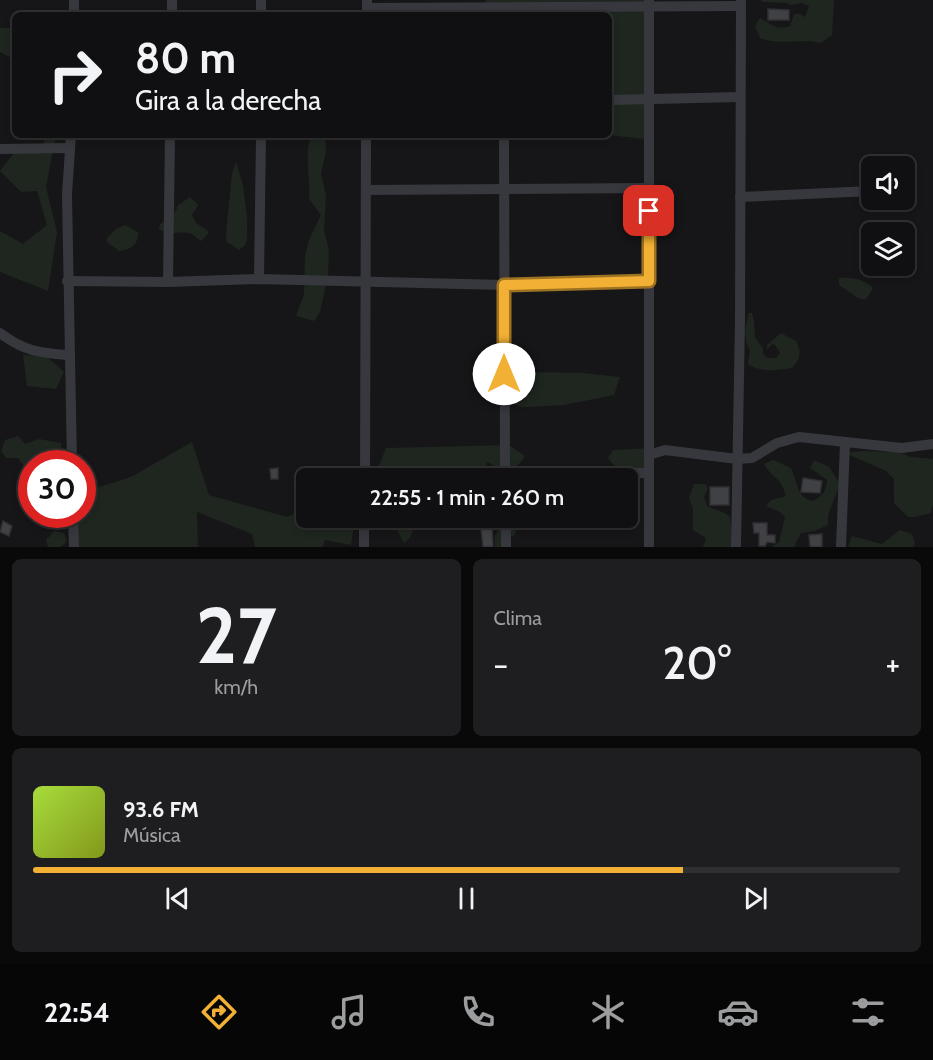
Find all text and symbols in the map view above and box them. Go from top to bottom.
text: 80 m [135,32,236,84]
icon: right [36,36,114,114]
text: Gira a la derecha [135,84,321,117]
map controls [861,156,915,276]
button: sound [861,156,915,210]
pin [623,185,674,236]
icon: arrive [632,194,665,227]
button: layers [861,222,915,276]
position arrow [472,342,536,406]
speed limit sign: 30 [18,450,96,528]
text: 22:55 · 1 min · 260 m [370,484,564,511]
text: 27 [196,588,277,683]
text: Clima [494,606,542,630]
text: 20° [663,636,731,690]
text: − [494,644,508,684]
text: + [885,644,900,684]
text: km/h [214,675,258,699]
text: 93.6 FM [123,796,199,823]
text: Música [123,823,181,847]
icon: previous [161,882,194,915]
icon: pause [450,882,483,915]
icon: next [739,882,772,915]
icon: directions [198,991,240,1033]
icon: music [328,991,370,1033]
icon: phone [457,991,499,1033]
icon: climate [587,991,629,1033]
icon: car [717,991,759,1033]
icon: filters [847,991,889,1033]
text: 22:54 [44,996,110,1029]

